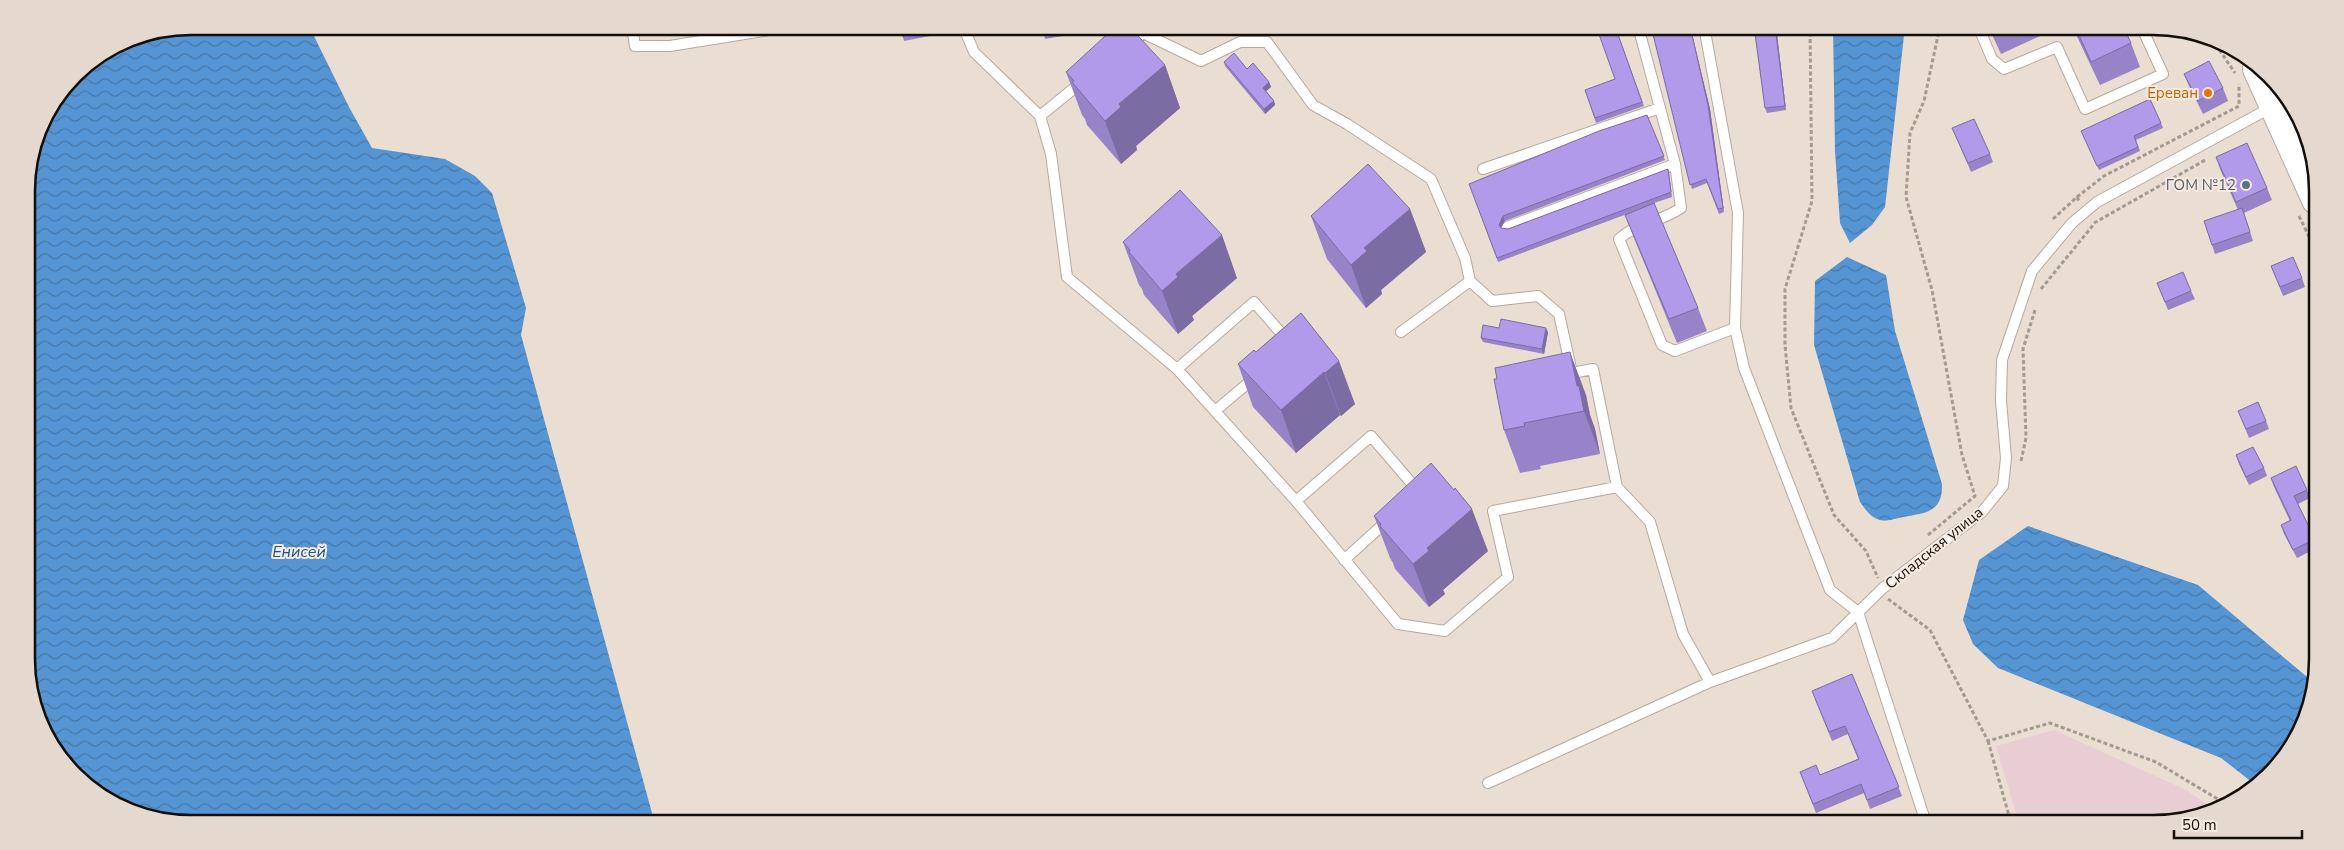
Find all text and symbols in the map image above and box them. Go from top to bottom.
place label: Ереван [2147,83,2198,103]
marker: Ереван [2202,87,2214,99]
place label: ГОМ №12 [2166,175,2236,195]
marker: ГОМ №12 [2240,179,2252,191]
street label: Складская улица [1881,502,1987,594]
water label: Енисей [272,541,326,563]
scale bar [2174,808,2302,840]
text: 50 m [2182,815,2217,835]

